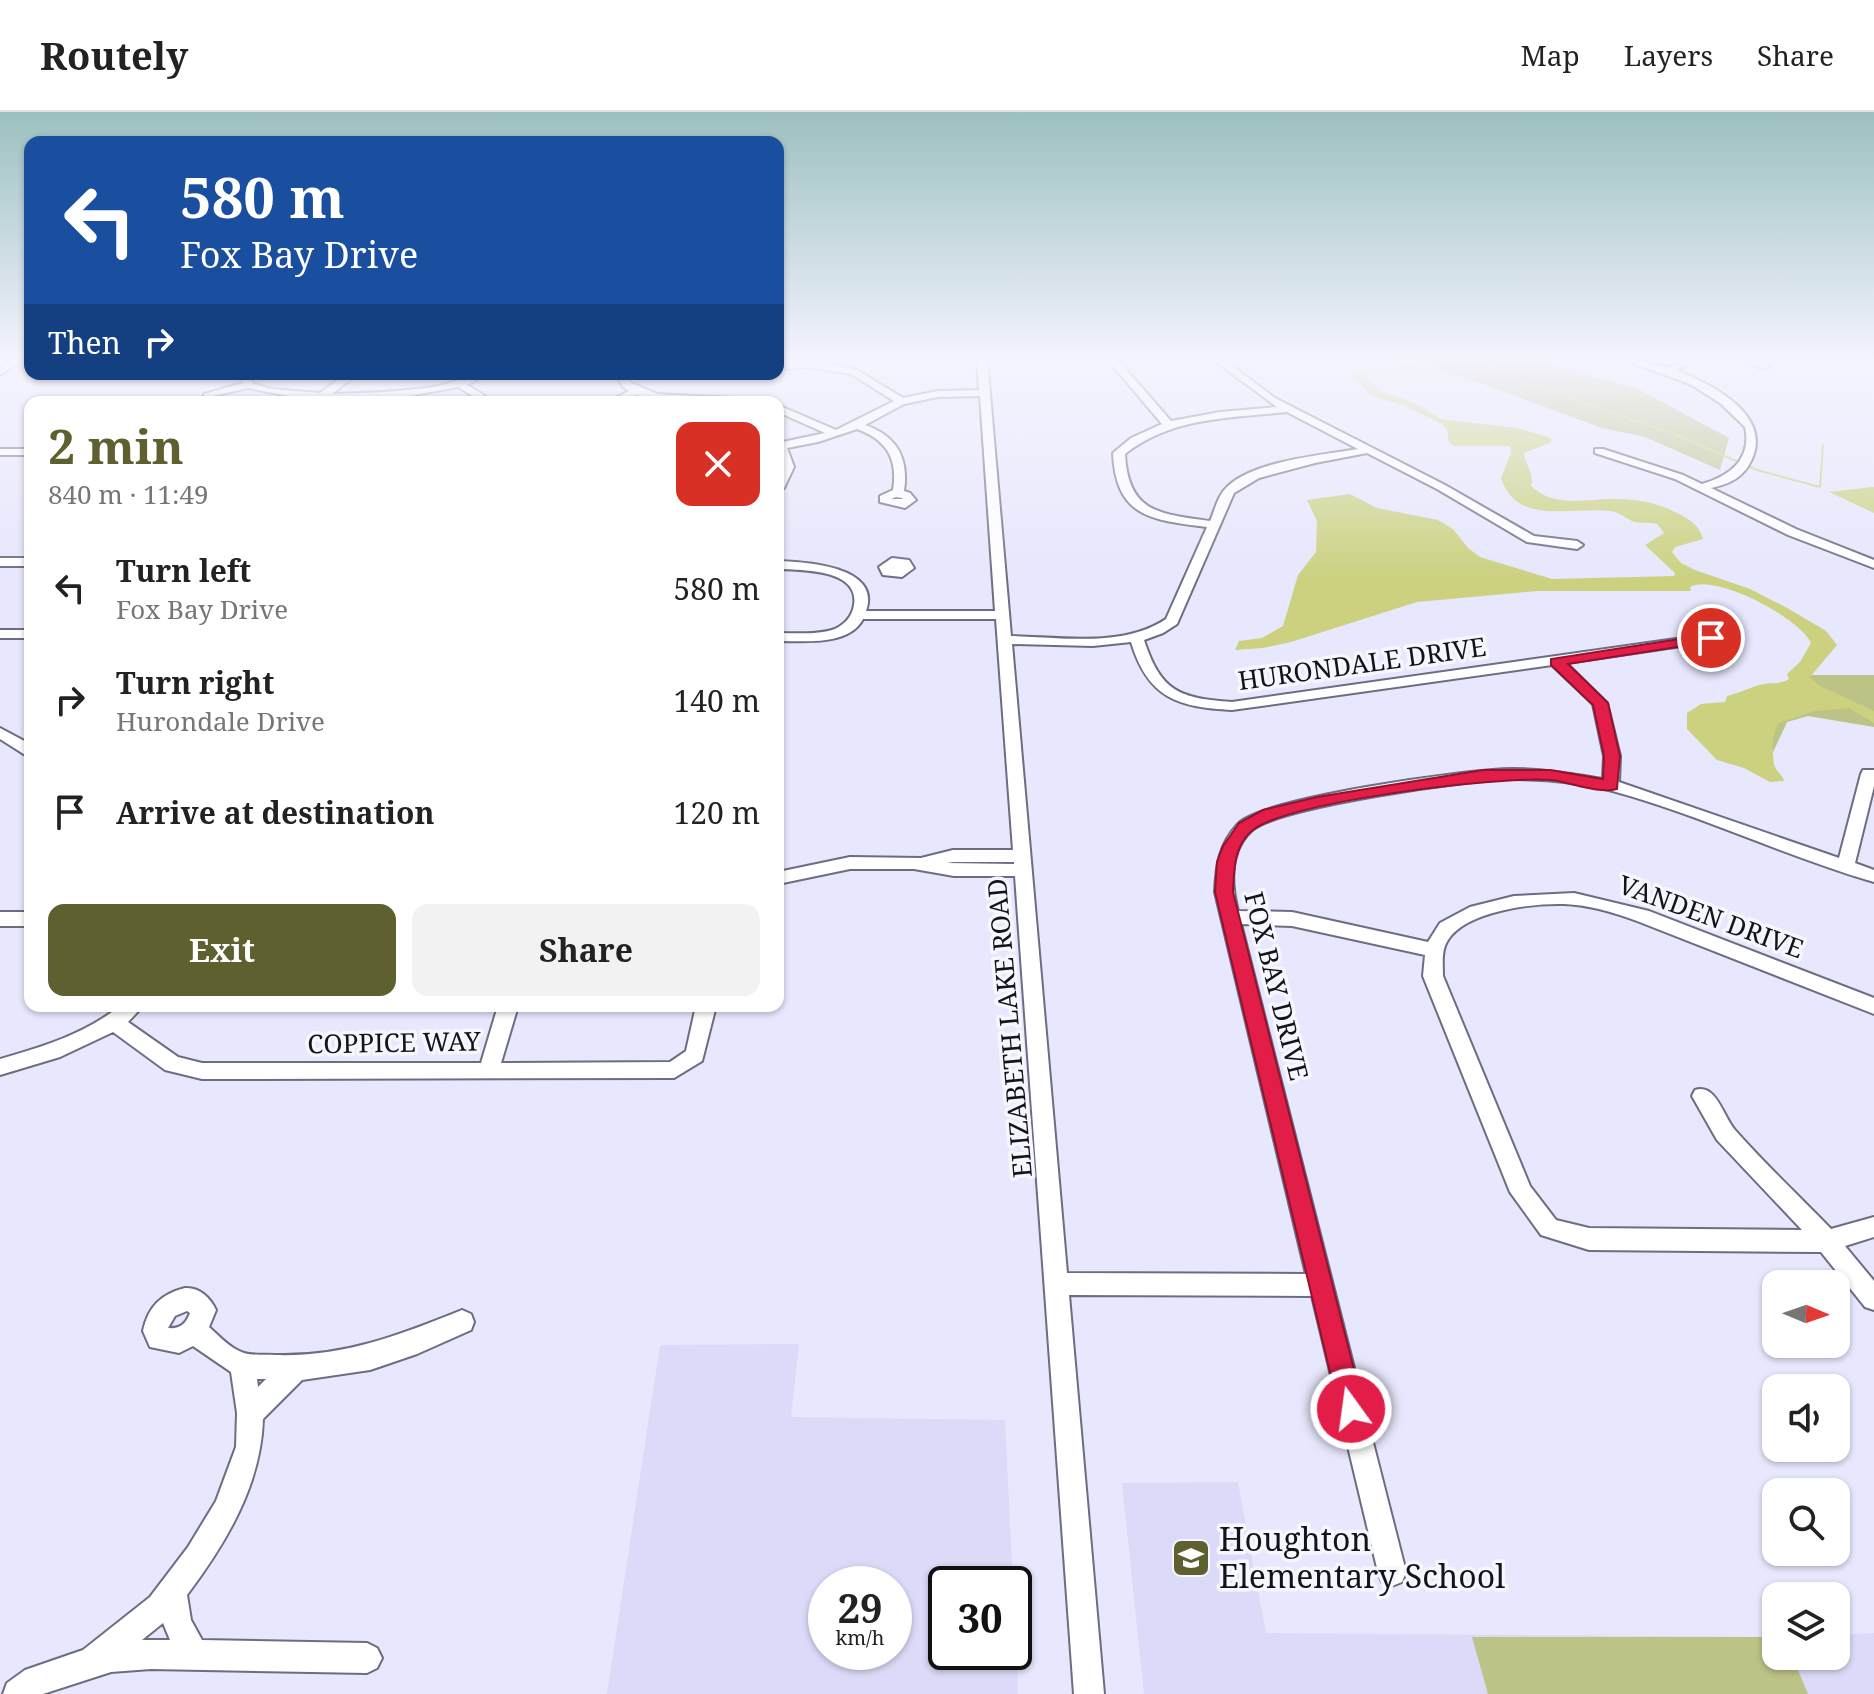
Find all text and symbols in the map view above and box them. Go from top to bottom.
text: Routely [40,29,188,81]
text: Map [1521,36,1580,74]
text: Layers [1624,36,1713,74]
text: Share [1757,36,1834,74]
text: 580 m [180,158,345,234]
icon: left [48,168,152,272]
text: Fox Bay Drive [180,230,418,279]
icon: right [137,320,181,364]
text: Then [48,322,121,363]
text: 2 min [48,413,184,478]
button: close [676,422,760,506]
text: 840 m · 11:49 [48,476,209,512]
text: Turn left [116,550,251,591]
icon: left [48,566,92,610]
text: 580 m [674,568,760,609]
text: Fox Bay Drive [116,591,288,627]
pin [1677,604,1745,672]
icon: arrive [1689,616,1733,660]
street label: HURONDALE DRIVE [1236,628,1488,698]
text: Turn right [116,662,274,703]
icon: right [48,678,92,722]
text: 140 m [674,680,760,721]
text: Hurondale Drive [116,703,325,739]
icon: arrive [48,790,92,834]
text: Arrive at destination [116,792,435,833]
text: 120 m [674,792,760,833]
street label: VANDEN DRIVE [1614,866,1809,966]
street label: ELIZABETH LAKE ROAD [978,877,1040,1179]
street label: FOX BAY DRIVE [1236,888,1318,1084]
button: Exit [48,904,396,996]
button: Share [412,904,760,996]
street label: COPPICE WAY [307,1022,482,1062]
north arrow [1762,1270,1850,1358]
map controls [1762,1270,1850,1670]
position arrow [1309,1367,1393,1451]
button: sound [1762,1374,1850,1462]
button: search [1762,1478,1850,1566]
place label: Houghton Elementary School [1219,1517,1505,1597]
school or university icon: Houghton Elementary School [1170,1537,1212,1579]
speed limit sign: 30 [928,1566,1032,1670]
text: 29 [837,1580,883,1635]
button: layers [1762,1582,1850,1670]
text: km/h [835,1624,885,1651]

